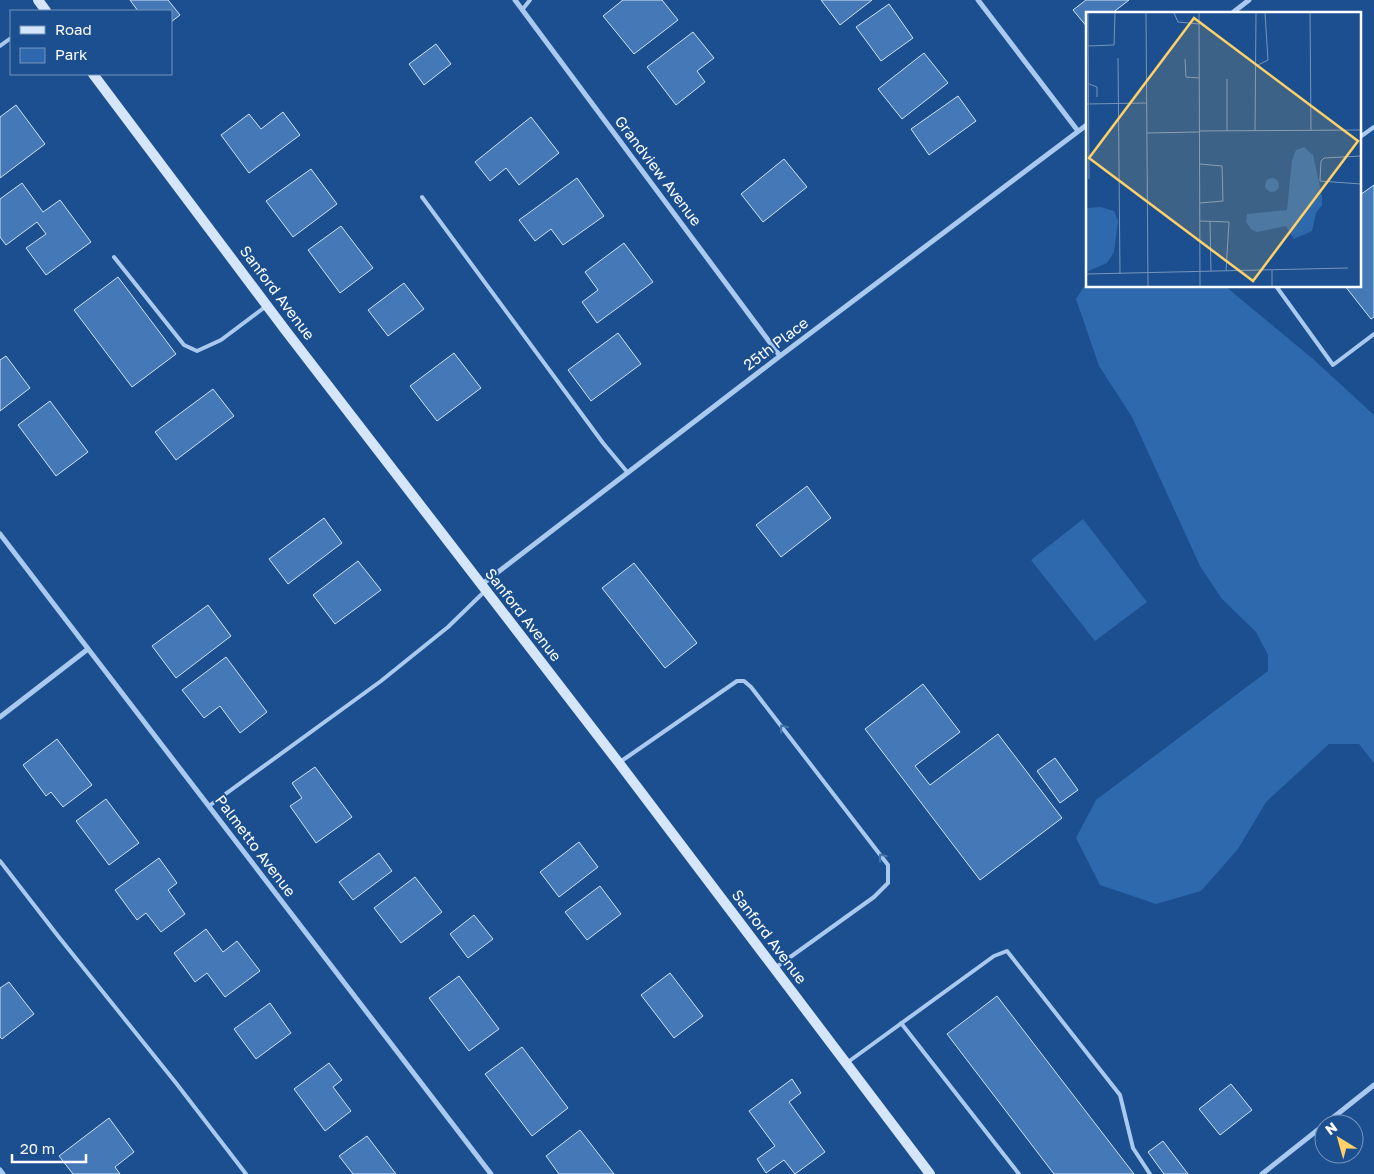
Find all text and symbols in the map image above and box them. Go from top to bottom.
legend [10,10,172,75]
inset map [1086,12,1362,288]
text: Road [55,20,92,38]
text: Park [55,45,88,63]
street label: Grandview Avenue [612,112,706,229]
street label: Sanford Avenue [237,242,319,343]
street label: 25th Place [739,313,812,373]
street label: Sanford Avenue [482,564,566,665]
one-way arrow [780,725,788,734]
street label: Palmetto Avenue [212,791,300,900]
one-way arrow [879,854,887,863]
street label: Sanford Avenue [729,886,811,987]
north arrow [1314,1114,1364,1164]
text: N [1322,1118,1340,1138]
scale bar [12,1132,86,1164]
text: 20 m [20,1139,55,1157]

